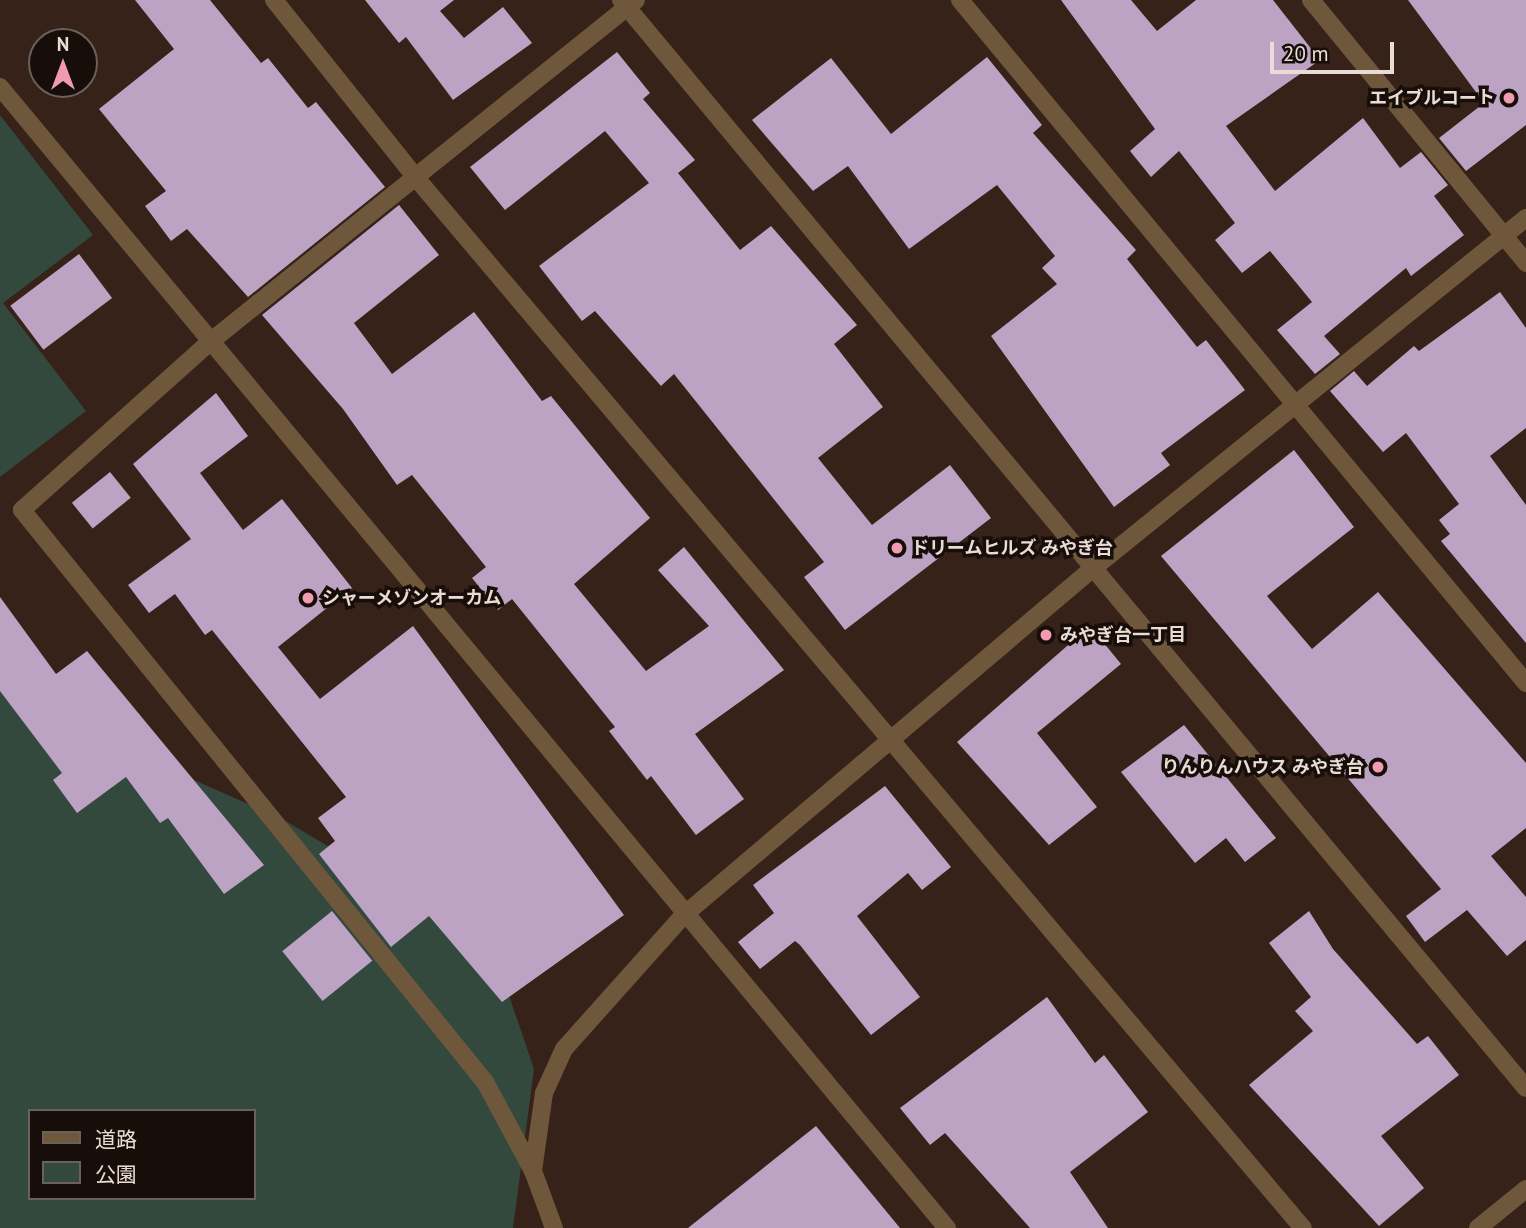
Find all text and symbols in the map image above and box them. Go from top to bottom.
north arrow [28,28,98,98]
scale bar [1274,28,1398,72]
text: N [57,32,69,56]
text: 20 m [1283,40,1329,67]
place label: エイブルコート [1369,87,1495,109]
marker: エイブルコート [1501,90,1517,106]
place label: ドリームヒルズ みやぎ台 [911,537,1114,559]
marker: ドリームヒルズ みやぎ台 [889,540,905,556]
place label: シャーメゾンオーカム [322,587,502,609]
marker: シャーメゾンオーカム [300,590,316,606]
place label: みやぎ台一丁目 [1060,624,1186,646]
marker: みやぎ台一丁目 [1038,627,1054,643]
place label: りんりんハウス みやぎ台 [1161,756,1364,778]
marker: りんりんハウス みやぎ台 [1370,759,1386,775]
legend [28,1109,256,1200]
text: 道路 [95,1126,137,1153]
text: 公園 [95,1161,137,1188]

